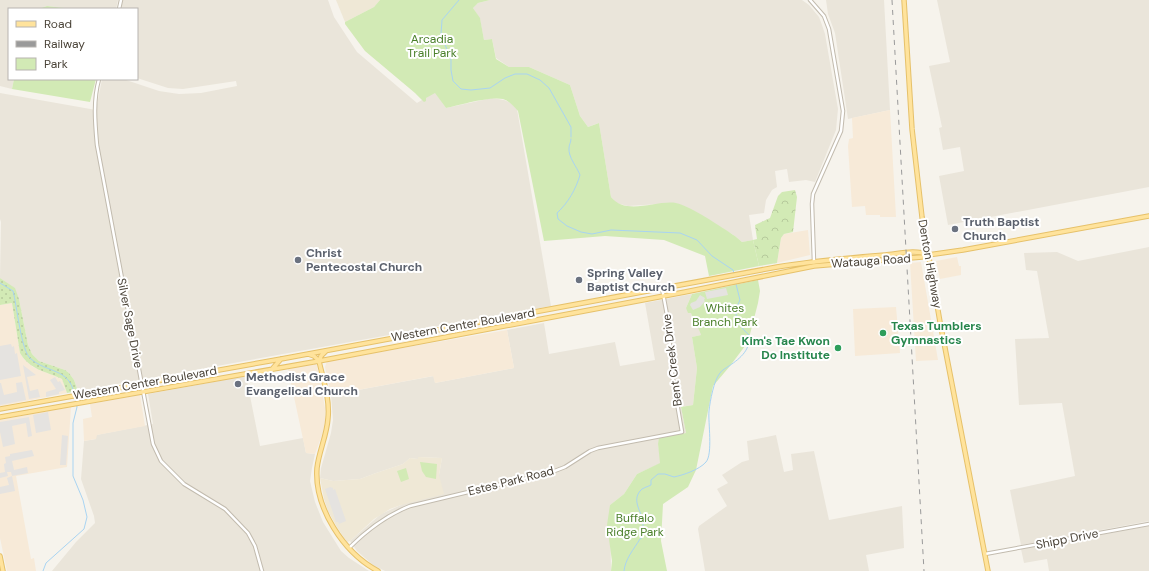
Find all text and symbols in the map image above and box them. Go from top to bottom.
legend [8,8,138,80]
text: Road [44,16,72,32]
park label: Arcadia Trail Park [407,31,457,61]
text: Railway [44,36,85,52]
text: Park [44,56,68,72]
place label: Truth Baptist Church [963,214,1040,244]
street label: Denton Highway [914,218,946,310]
marker: Truth Baptist Church [950,224,960,234]
place label: Christ Pentecostal Church [306,245,422,275]
street label: Watauga Road [831,250,911,272]
marker: Christ Pentecostal Church [293,255,303,265]
place label: Spring Valley Baptist Church [587,265,675,295]
marker: Spring Valley Baptist Church [574,275,584,285]
street label: Silver Sage Drive [113,277,147,370]
park label: Whites Branch Park [692,300,758,330]
street label: Western Center Boulevard [390,304,536,346]
street label: Bent Creek Drive [658,313,686,407]
place label: Texas Tumblers Gymnastics [891,318,982,348]
marker: Texas Tumblers Gymnastics [878,328,888,338]
place label: Kim's Tae Kwon Do Institute [742,333,830,363]
marker: Kim's Tae Kwon Do Institute [833,343,843,353]
street label: Western Center Boulevard [72,362,218,404]
place label: Methodist Grace Evangelical Church [246,369,358,399]
marker: Methodist Grace Evangelical Church [233,379,243,389]
street label: Estes Park Road [466,463,556,499]
park label: Buffalo Ridge Park [606,510,664,540]
street label: Shipp Drive [1034,525,1100,553]

